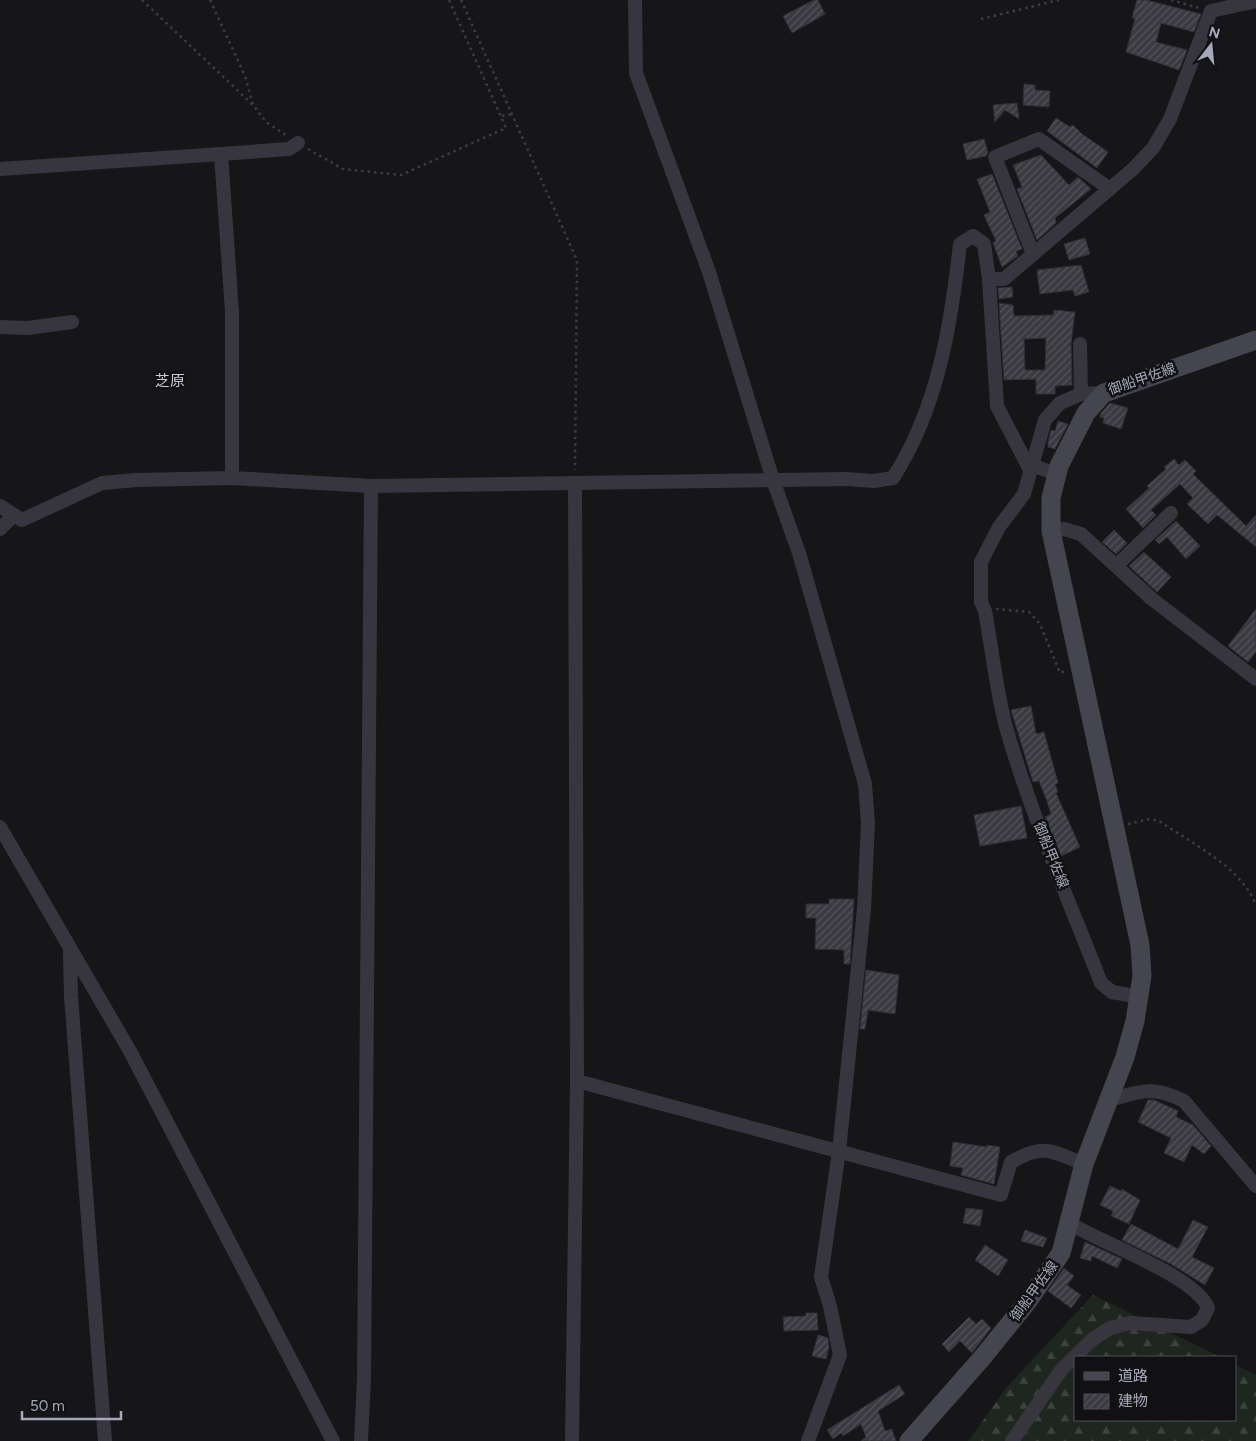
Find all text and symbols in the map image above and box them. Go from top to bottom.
north arrow [1186,20,1236,70]
text: N [1207,23,1222,43]
street label: 御船甲佐線 [1106,360,1178,398]
district label: 芝原 [155,372,185,390]
street label: 御船甲佐線 [1030,819,1072,891]
street label: 御船甲佐線 [1007,1258,1061,1324]
legend [1074,1356,1236,1421]
text: 道路 [1118,1367,1148,1385]
scale bar [22,1388,121,1420]
text: 建物 [1118,1392,1148,1410]
text: 50 m [30,1397,65,1415]

